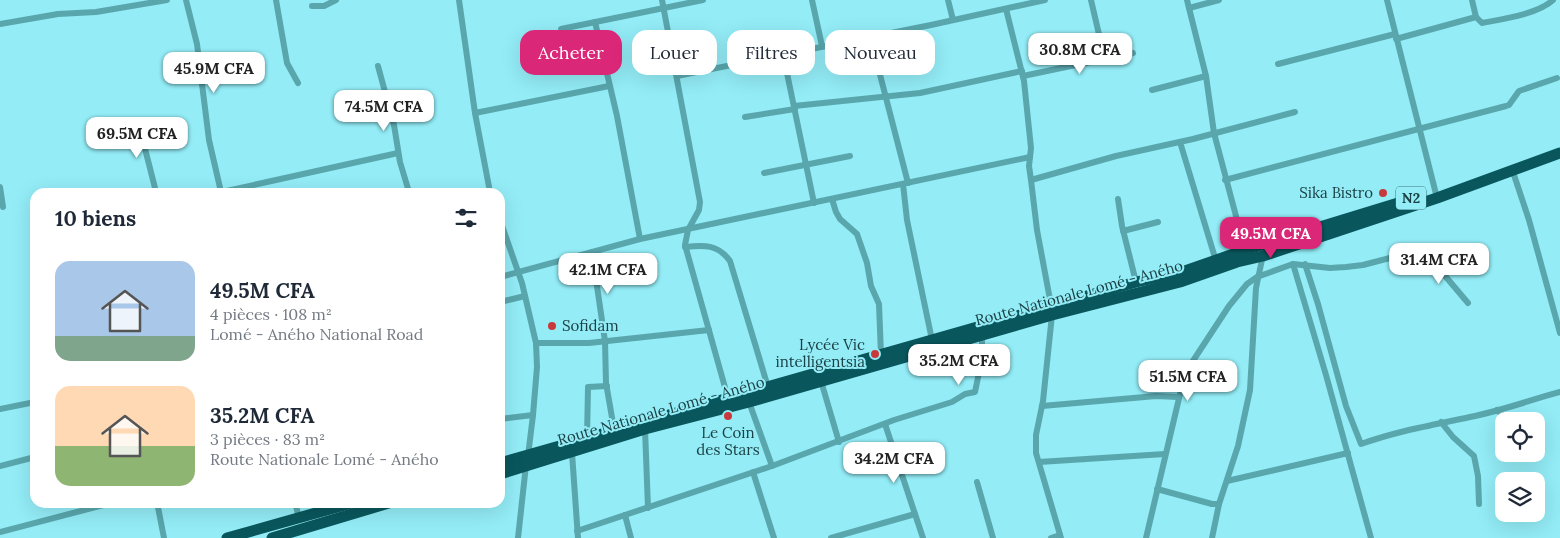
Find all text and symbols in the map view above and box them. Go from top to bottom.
chip: Acheter [520,30,622,75]
chip: Louer [632,30,717,75]
chip: Filtres [727,30,815,75]
chip: Nouveau [825,30,935,75]
pin: 30.8M CFA [1023,32,1137,75]
text: 30.8M CFA [1039,39,1121,59]
pin: 45.9M CFA [157,52,271,94]
text: 45.9M CFA [174,58,254,78]
pin: 74.5M CFA [327,90,441,132]
text: 74.5M CFA [345,96,423,116]
pin: 69.5M CFA [80,116,194,159]
text: 69.5M CFA [97,123,177,143]
place label: Sika Bistro [1299,183,1373,202]
marker: Sika Bistro [1377,187,1389,199]
road number: N2 [1396,187,1426,210]
icon: filters [452,204,480,232]
text: 10 biens [55,205,136,232]
pin: 49.5M CFA [1214,216,1328,259]
text: 49.5M CFA [1231,223,1311,243]
pin: 31.4M CFA [1382,242,1496,285]
text: 31.4M CFA [1400,249,1478,269]
pin: 42.1M CFA [551,252,665,295]
street label: Route Nationale Lomé - Aného [973,256,1185,329]
text: 42.1M CFA [569,259,647,279]
text: 49.5M CFA [210,277,315,304]
icon: home [95,281,155,341]
text: 4 pièces · 108 m² [210,304,332,324]
place label: Sofidam [562,316,619,335]
marker: Sofidam [546,320,558,332]
text: Lomé - Aného National Road [210,324,423,344]
place label: Lycée Vic intelligentsia [775,335,865,371]
pin: 35.2M CFA [902,344,1016,386]
marker: Lycée Vic intelligentsia [869,348,881,360]
text: 35.2M CFA [919,350,999,370]
pin: 51.5M CFA [1131,360,1245,402]
text: 51.5M CFA [1149,366,1227,386]
street label: Route Nationale Lomé - Aného [555,372,767,449]
text: 35.2M CFA [210,402,315,429]
icon: home [95,406,155,466]
marker: Le Coin des Stars [722,410,734,422]
map controls [1495,412,1545,522]
button: locate [1495,412,1545,462]
place label: Le Coin des Stars [696,423,760,459]
text: 3 pièces · 83 m² [210,429,325,449]
pin: 34.2M CFA [837,442,951,484]
text: 34.2M CFA [854,448,934,468]
text: Route Nationale Lomé - Aného [210,449,439,469]
button: layers [1495,472,1545,522]

